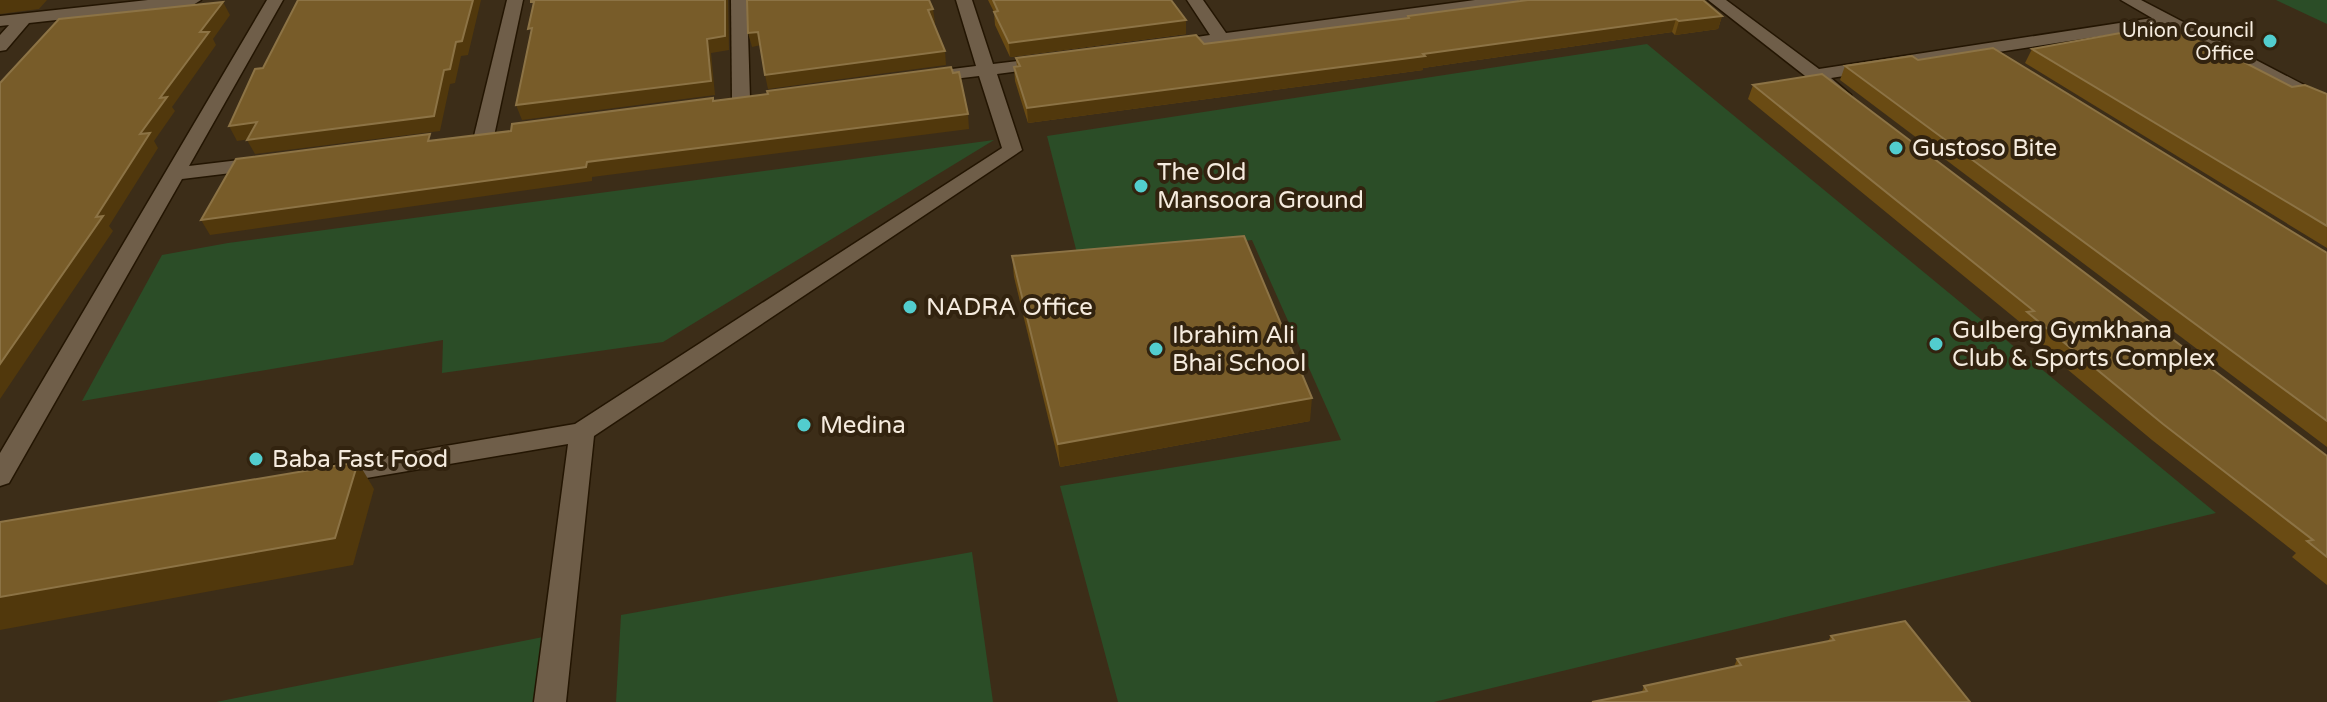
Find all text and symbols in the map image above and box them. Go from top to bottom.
place label: Union Council Office [2122,19,2254,66]
marker: Union Council Office [2261,32,2279,50]
place label: Gustoso Bite [1912,134,2057,163]
marker: Gustoso Bite [1887,139,1905,157]
place label: The Old Mansoora Ground [1157,158,1364,215]
marker: The Old Mansoora Ground [1132,177,1150,195]
place label: NADRA Office [926,293,1093,322]
marker: NADRA Office [901,298,919,316]
place label: Gulberg Gymkhana Club & Sports Complex [1952,316,2215,373]
place label: Ibrahim Ali Bhai School [1172,321,1306,378]
marker: Gulberg Gymkhana Club & Sports Complex [1927,335,1945,353]
marker: Ibrahim Ali Bhai School [1147,340,1165,358]
place label: Medina [820,411,906,440]
marker: Medina [795,416,813,434]
place label: Baba Fast Food [272,445,448,474]
marker: Baba Fast Food [247,450,265,468]

